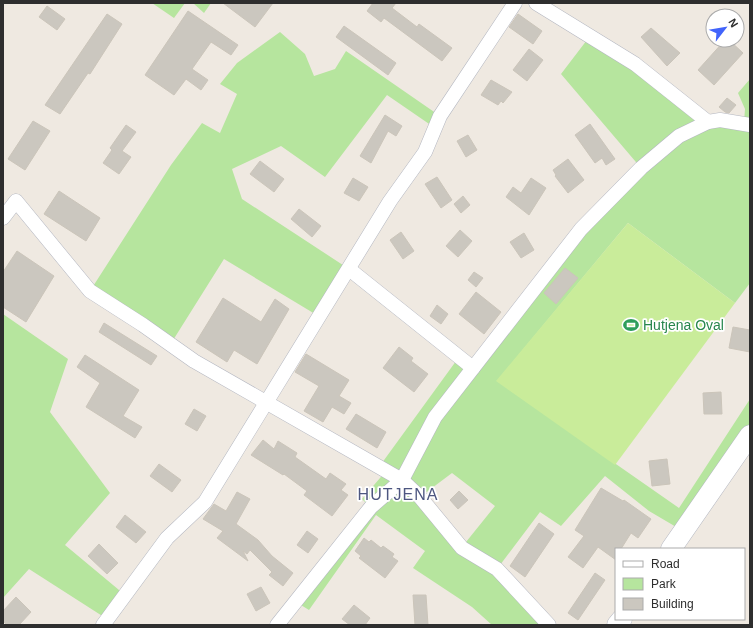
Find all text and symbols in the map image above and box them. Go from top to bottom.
north arrow [705,8,745,48]
text: N [726,16,741,29]
sports icon: Hutjena Oval [622,316,640,334]
place label: Hutjena Oval [643,317,724,333]
district label: HUTJENA [358,486,438,503]
legend [615,548,745,620]
text: Road [651,557,680,571]
text: Park [651,577,677,591]
text: Building [651,597,694,611]

